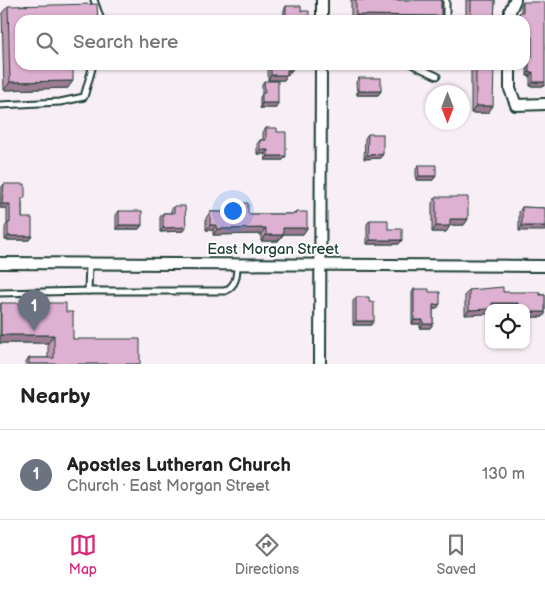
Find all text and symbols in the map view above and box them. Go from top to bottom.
search box [15,15,530,70]
icon: search [33,29,61,57]
text: Search here [73,31,178,54]
north arrow [425,85,470,130]
your location [220,198,246,224]
street label: East Morgan Street [207,240,339,259]
pin: 1 [18,290,50,331]
map controls [485,304,530,349]
button: locate [485,304,530,349]
text: Nearby [20,384,90,409]
text: Apostles Lutheran Church [67,454,291,477]
text: 1 [33,465,39,484]
text: 130 m [482,465,525,484]
text: Church · East Morgan Street [67,477,270,496]
tab: Map [69,531,97,578]
tab: Directions [235,531,299,578]
tab: Saved [437,531,476,578]

